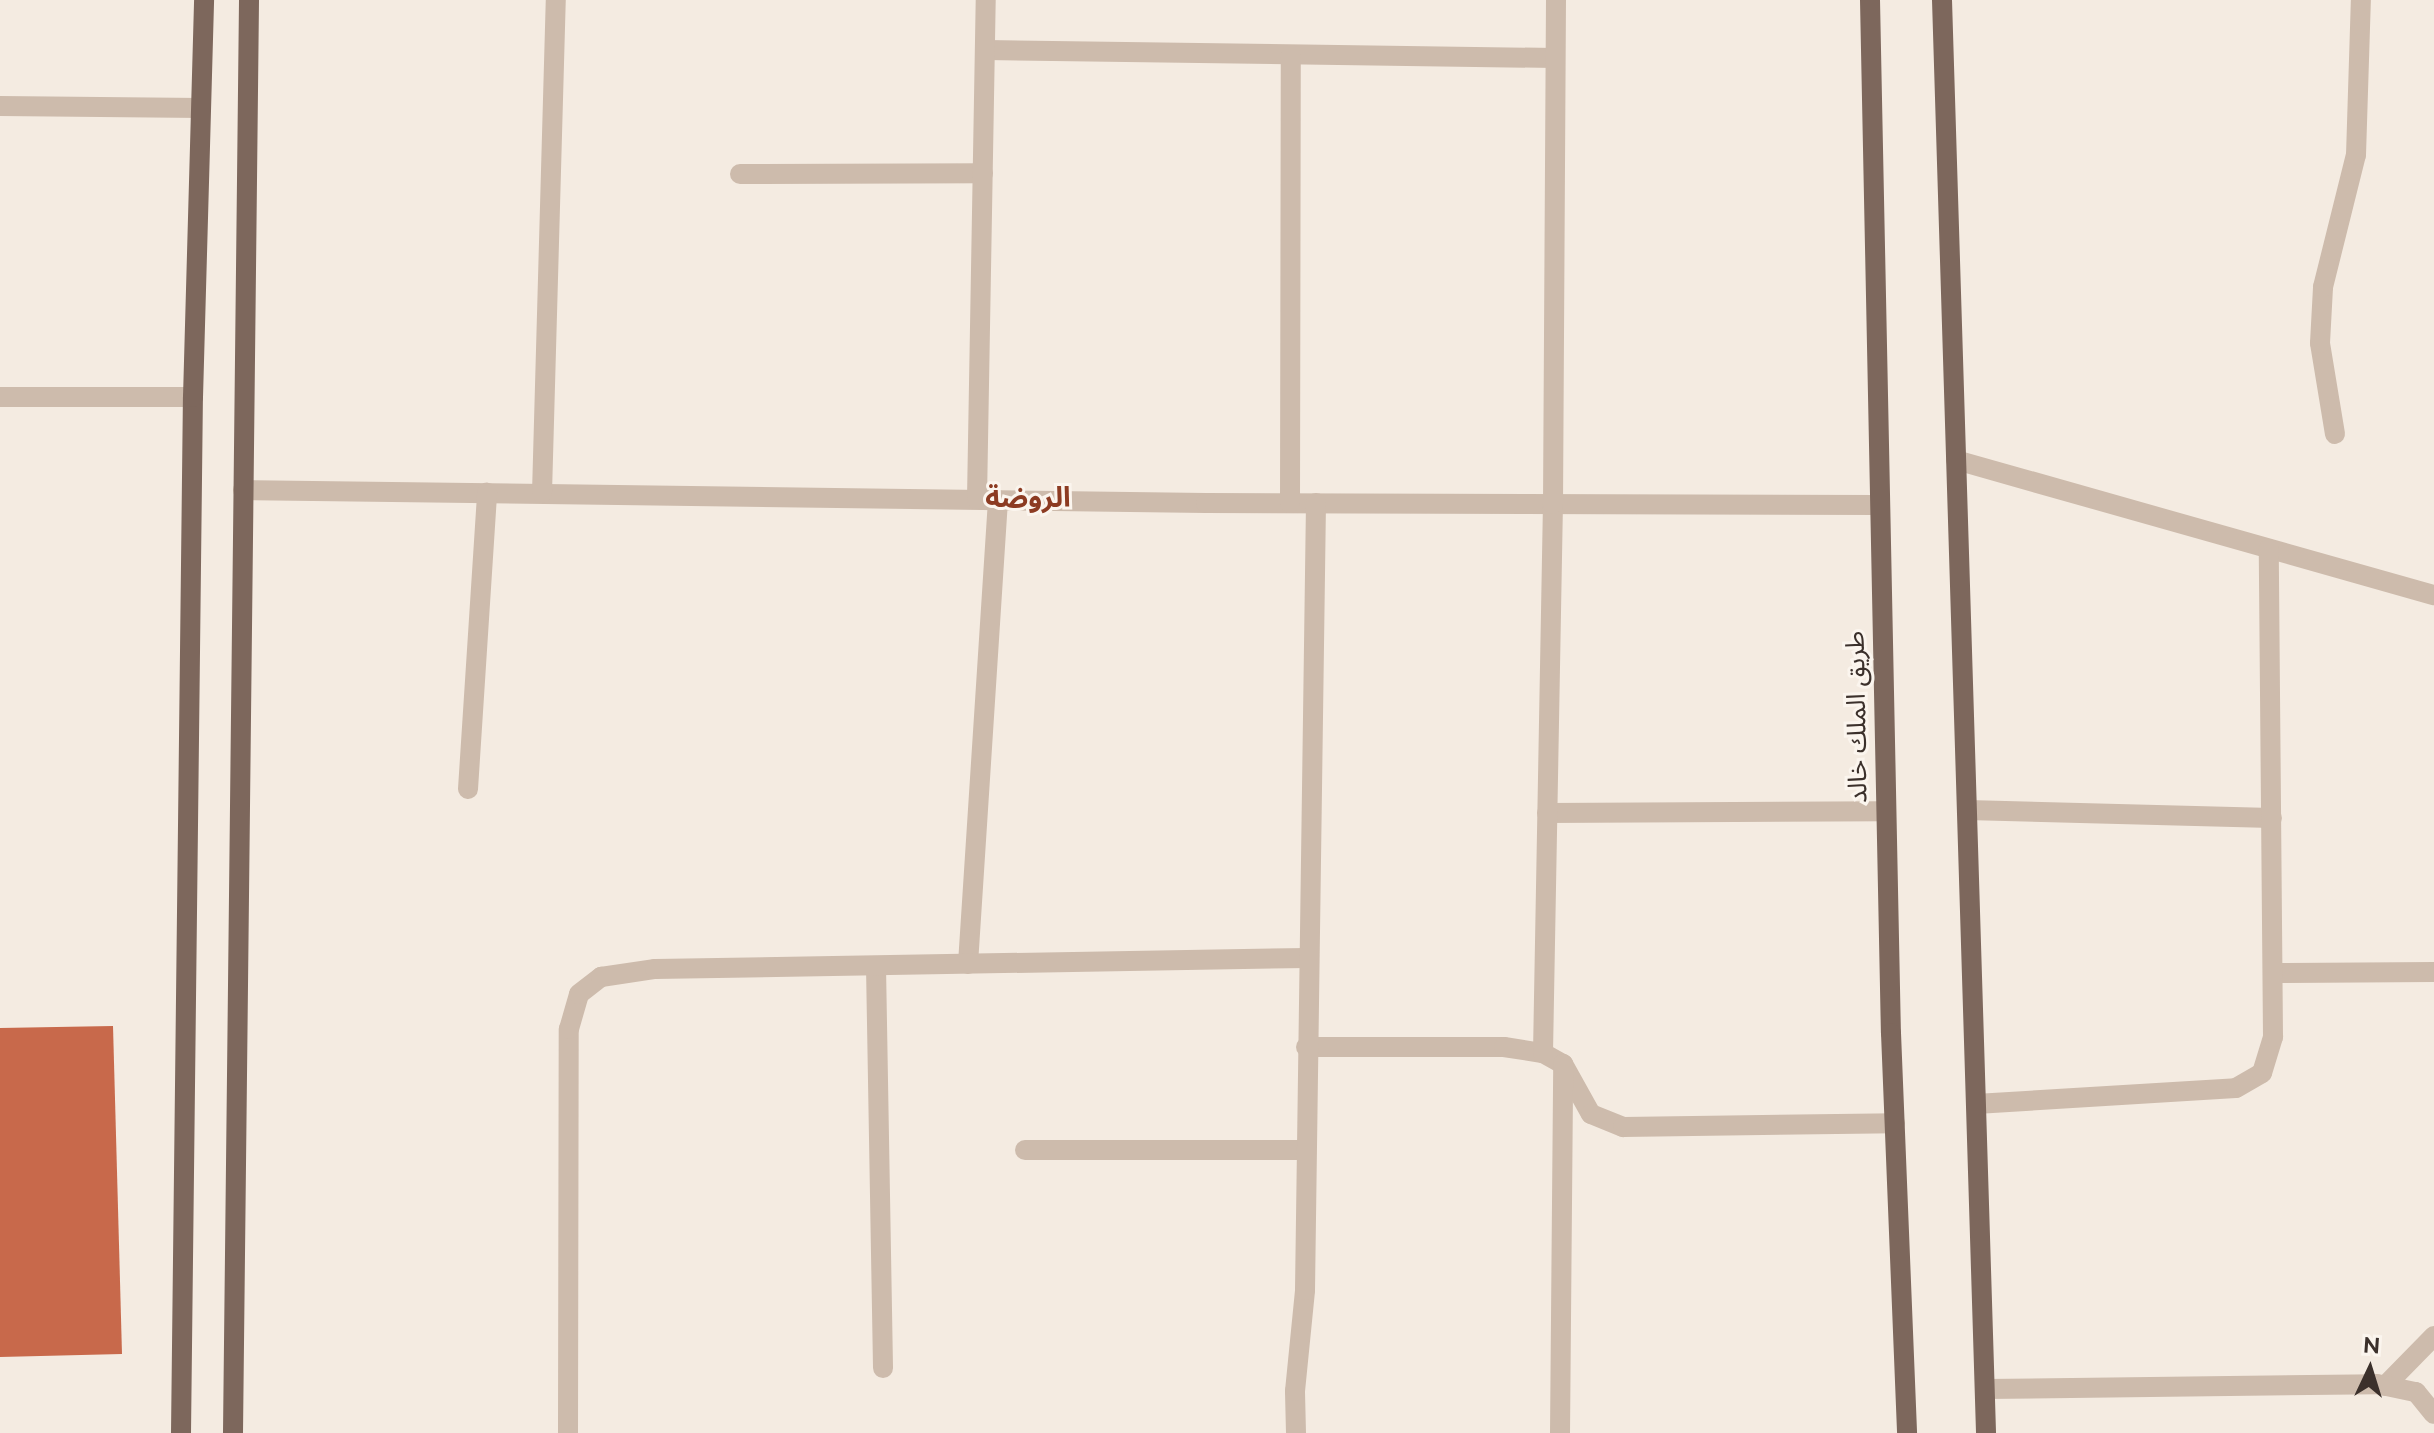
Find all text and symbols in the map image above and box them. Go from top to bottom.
district label: الروضة [985,481,1071,515]
street label: طريق الملك خالد [1840,631,1874,803]
north arrow [2330,1329,2410,1409]
text: N [2362,1332,2381,1359]

